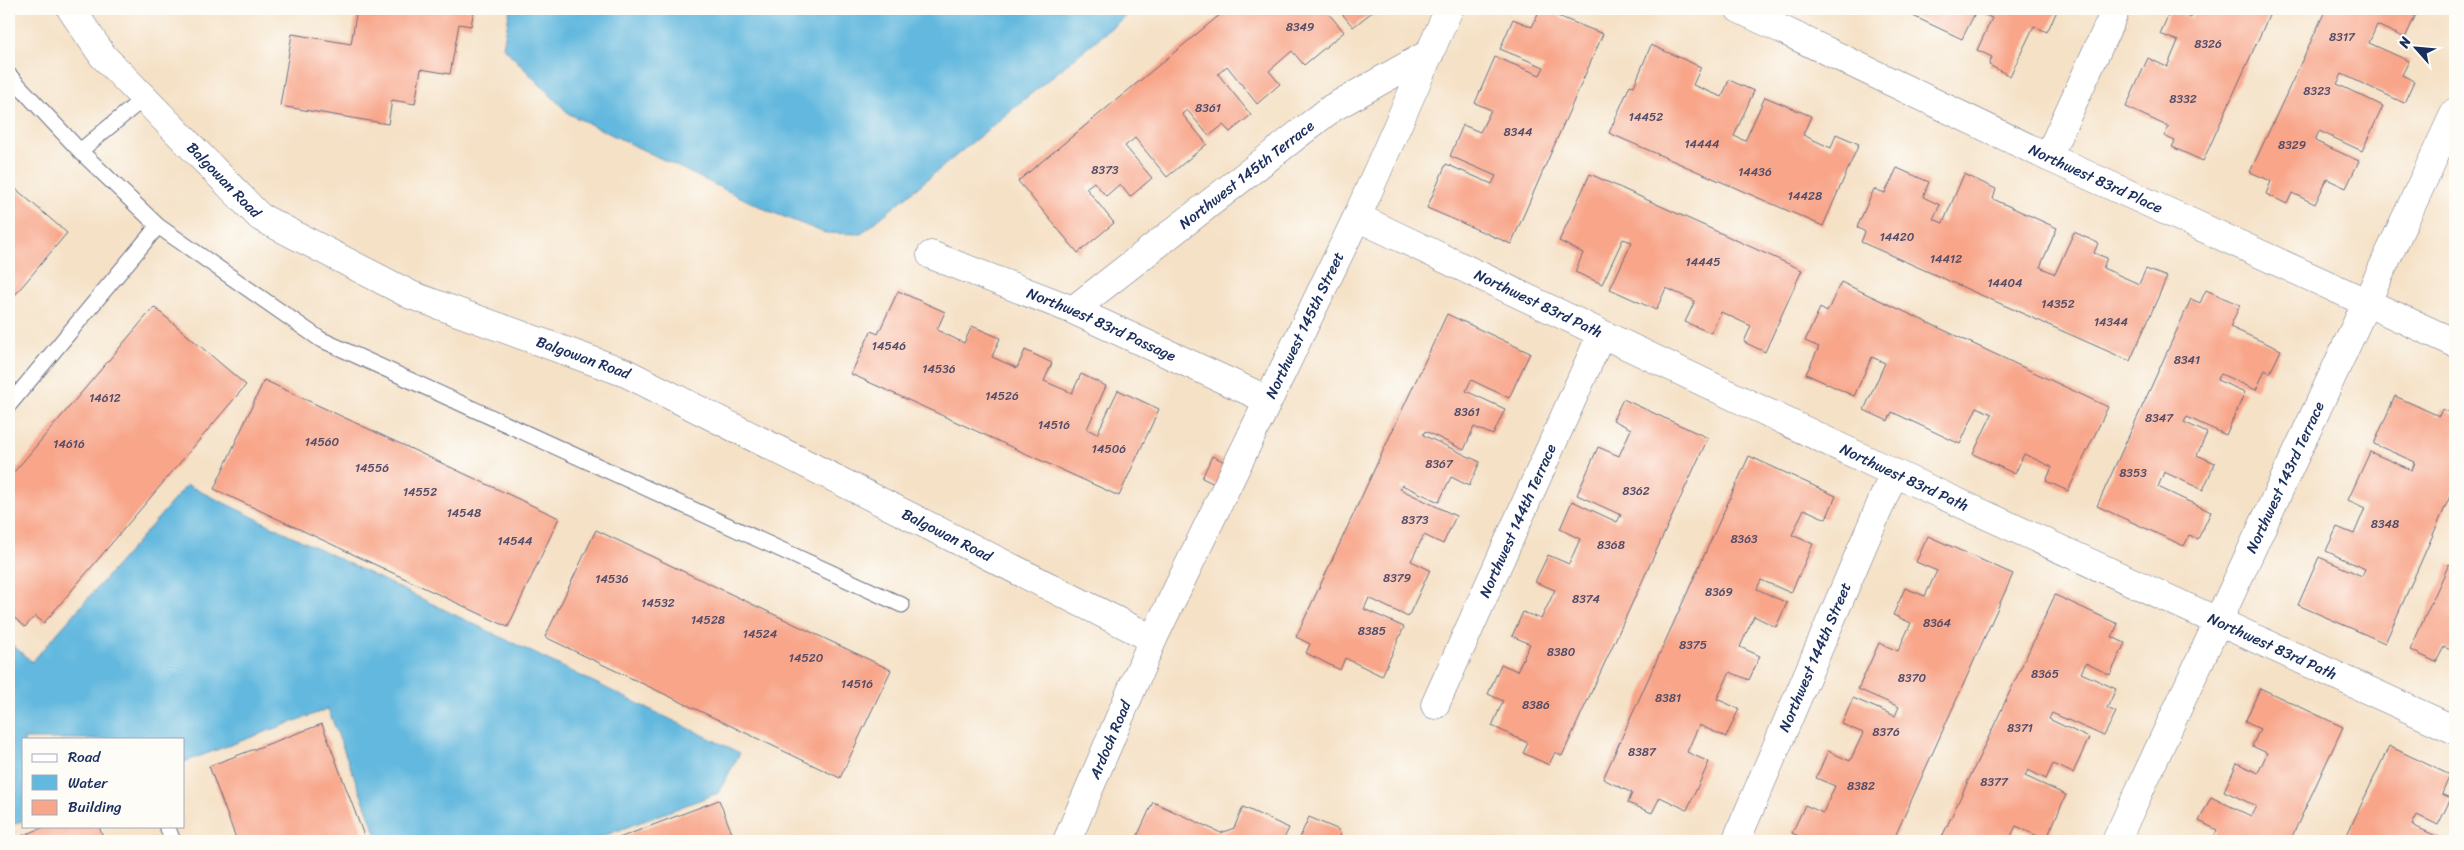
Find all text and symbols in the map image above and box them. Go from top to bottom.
house number: 8349 [1286,16,1314,38]
north arrow [2392,22,2442,72]
house number: 8317 [2329,26,2356,48]
text: N [2391,32,2418,53]
house number: 8326 [2194,33,2222,55]
house number: 8323 [2303,80,2331,102]
house number: 8332 [2169,88,2197,110]
house number: 8361 [1195,97,1221,119]
house number: 14452 [1629,106,1663,128]
street label: Northwest 145th Terrace [1173,113,1320,236]
house number: 8344 [1504,121,1533,143]
house number: 14444 [1684,133,1720,155]
house number: 8329 [2278,134,2306,156]
street label: Balgowan Road [180,136,268,225]
street label: Northwest 83rd Place [2024,137,2167,221]
house number: 8373 [1091,159,1119,181]
house number: 14436 [1738,161,1772,183]
house number: 14428 [1788,185,1822,207]
house number: 14420 [1880,226,1915,248]
street label: Northwest 145th Street [1258,247,1351,403]
house number: 14412 [1930,248,1962,270]
house number: 14445 [1686,251,1720,273]
street label: Northwest 83rd Path [1470,262,1607,345]
house number: 14404 [1987,272,2023,294]
street label: Northwest 83rd Passage [1023,280,1180,369]
house number: 14352 [2041,293,2075,315]
house number: 14344 [2094,311,2129,333]
street label: Balgowan Road [533,328,635,387]
house number: 14546 [872,335,906,357]
house number: 8341 [2174,349,2200,371]
house number: 14536 [922,358,956,380]
house number: 14526 [985,385,1019,407]
house number: 14612 [89,387,121,409]
street label: Northwest 143rd Terrace [2239,397,2332,558]
house number: 8361 [1454,401,1480,423]
house number: 8347 [2145,407,2174,429]
house number: 14516 [1038,414,1070,436]
house number: 14560 [305,431,340,453]
house number: 14616 [53,433,85,455]
street label: Northwest 83rd Path [1836,436,1973,519]
house number: 14506 [1092,438,1126,460]
street label: Northwest 144th Terrace [1472,439,1564,602]
house number: 8367 [1425,453,1454,475]
house number: 14556 [355,457,389,479]
house number: 8353 [2119,462,2147,484]
house number: 8362 [1622,480,1650,502]
house number: 14552 [403,481,437,503]
street label: Balgowan Road [897,501,998,569]
house number: 14548 [447,502,481,524]
house number: 8373 [1401,509,1429,531]
house number: 8348 [2371,513,2399,535]
house number: 8363 [1730,528,1758,550]
house number: 14544 [498,530,533,552]
house number: 8368 [1597,534,1625,556]
house number: 8379 [1383,567,1411,589]
house number: 14536 [595,568,629,590]
street label: Northwest 144th Street [1771,578,1859,736]
house number: 8369 [1705,581,1733,603]
house number: 8374 [1572,588,1601,610]
house number: 14532 [641,592,675,614]
street label: Northwest 83rd Path [2204,605,2341,687]
house number: 14528 [691,609,725,631]
house number: 8364 [1923,612,1952,634]
house number: 8385 [1358,620,1386,642]
house number: 14524 [743,623,778,645]
house number: 8375 [1679,634,1707,656]
house number: 8380 [1547,641,1576,663]
house number: 14520 [789,647,824,669]
house number: 8365 [2031,663,2059,685]
house number: 8370 [1898,667,1927,689]
house number: 14516 [841,673,873,695]
house number: 8381 [1655,687,1681,709]
house number: 8386 [1522,694,1550,716]
street label: Ardoch Road [1081,696,1139,784]
house number: 8371 [2007,717,2033,739]
house number: 8376 [1872,721,1900,743]
legend [22,738,185,828]
house number: 8387 [1628,741,1657,763]
text: Road [68,744,101,770]
text: Water [68,770,108,796]
house number: 8377 [1980,771,2009,793]
house number: 8382 [1847,775,1875,797]
text: Building [68,794,122,820]

